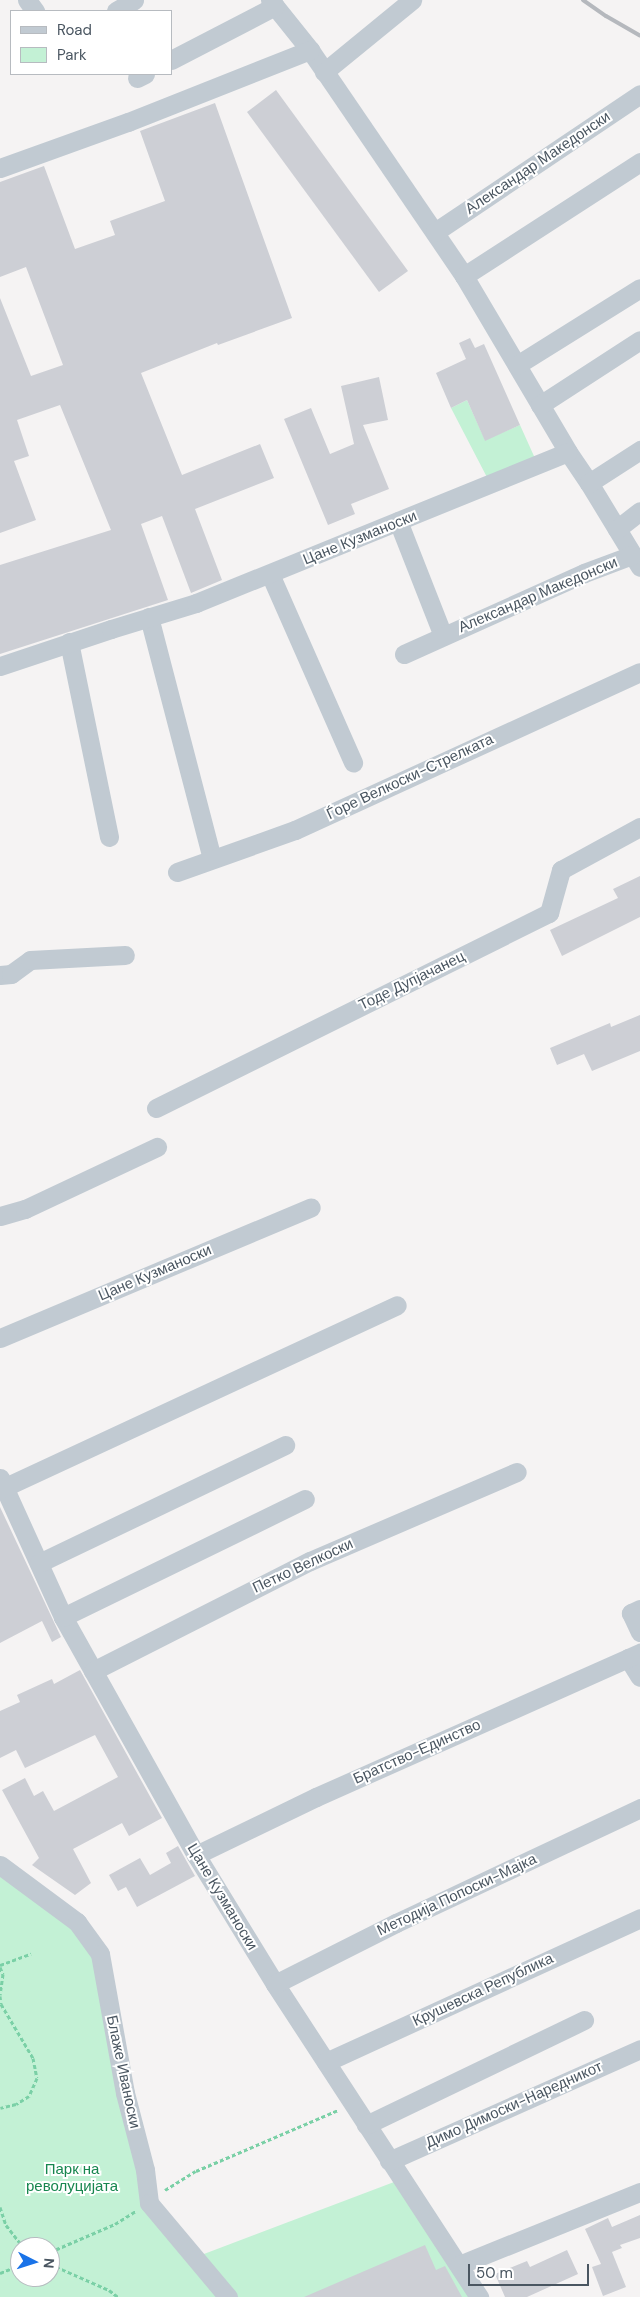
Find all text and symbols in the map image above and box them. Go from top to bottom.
legend [10,10,172,75]
text: Road [57,20,92,40]
text: Park [57,45,87,65]
street label: Александар Македонски [462,108,614,218]
street label: Цане Кузманоски [300,507,420,569]
street label: Александар Македонски [456,553,620,637]
street label: Ѓоре Велкоски-Стрелката [324,730,496,824]
street label: Тоде Дупјачанец [356,948,468,1014]
street label: Цане Кузманоски [96,1241,214,1305]
street label: Петко Велкоски [250,1535,356,1597]
street label: Братство-Единство [351,1716,483,1788]
street label: Цане Кузманоски [183,1840,261,1954]
street label: Методија Попоски-Мајка [374,1850,540,1940]
street label: Крушевска Република [410,1949,556,2031]
street label: Блаже Иваноски [102,2014,144,2130]
street label: Димо Димоски-Наредникот [423,2058,605,2152]
park label: Парк на револуцијата [26,2160,118,2195]
north arrow [10,2237,60,2287]
scale bar [470,2254,591,2286]
text: N [40,2257,58,2269]
text: 50 m [476,2263,513,2283]

